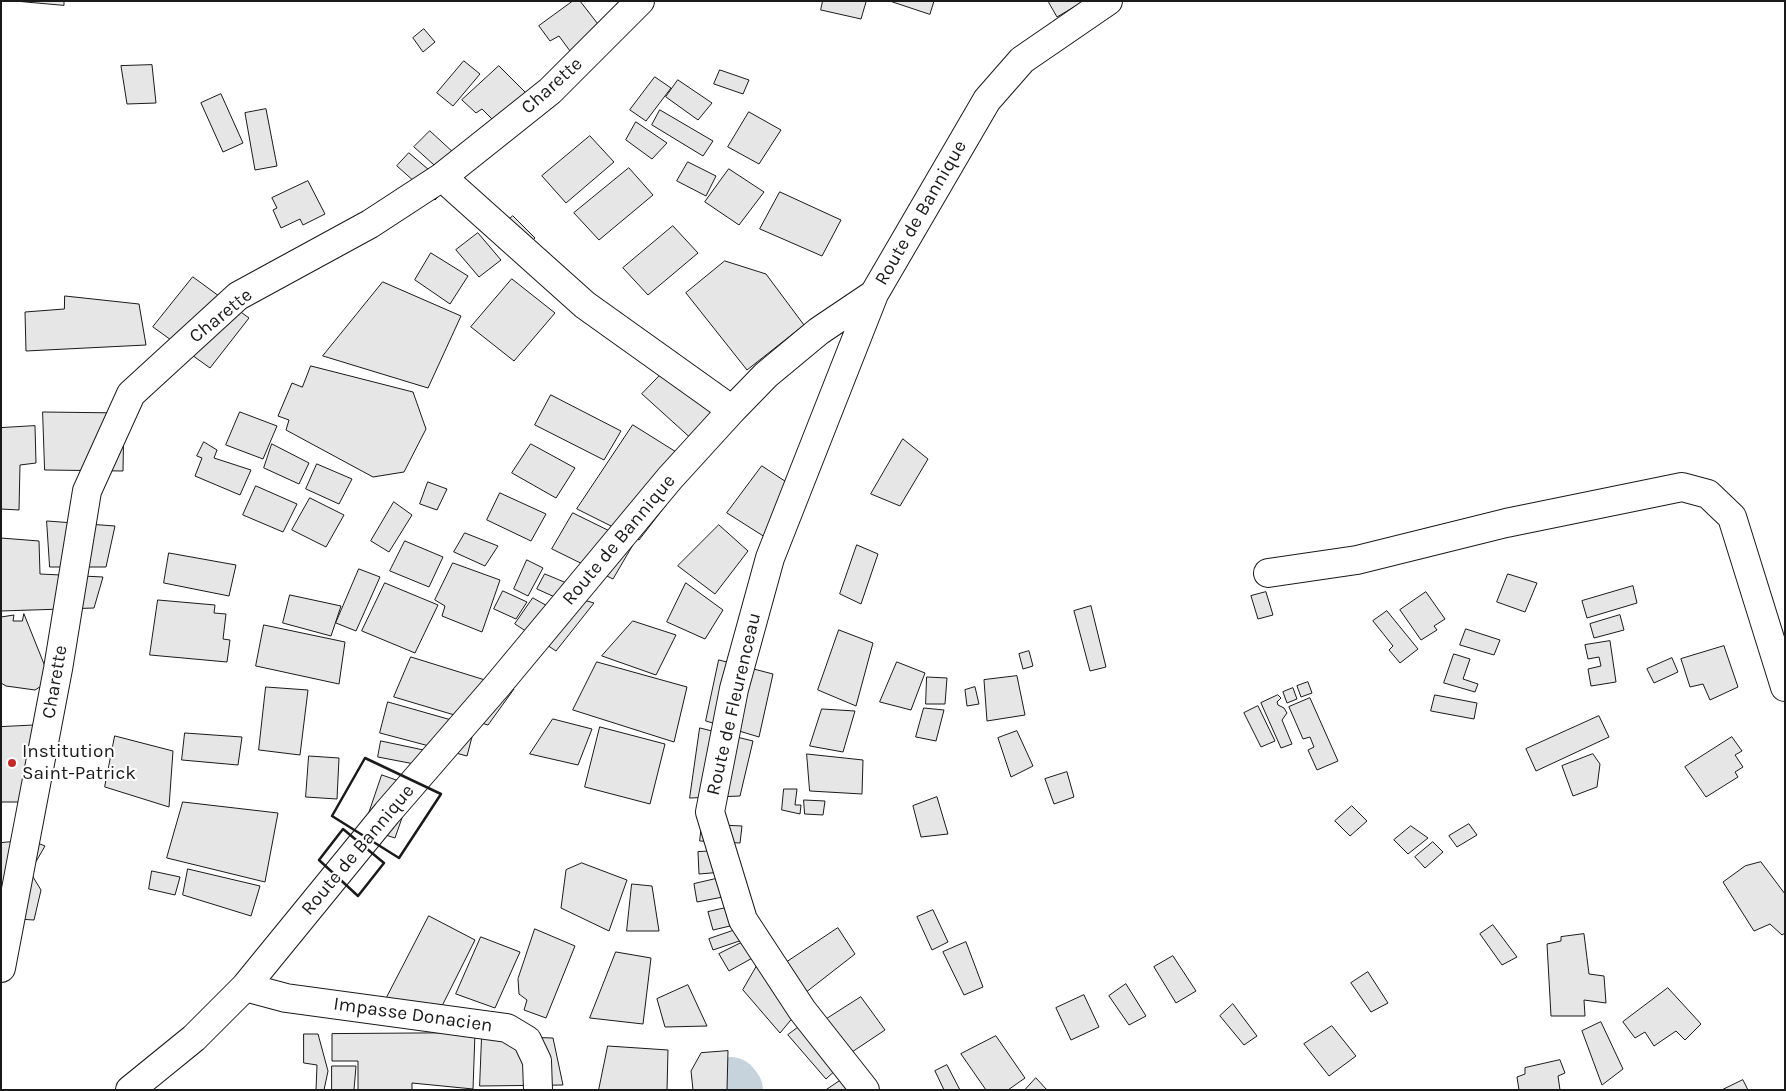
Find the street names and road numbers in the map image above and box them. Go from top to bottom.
street label: Charette [517,53,587,119]
street label: Route de Bannique [870,136,972,290]
street label: Charette [185,284,257,348]
street label: Route de Bannique [558,470,680,610]
street label: Route de Fleurenceau [702,611,766,797]
street label: Charette [37,643,73,721]
street label: Route de Bannique [297,780,419,920]
street label: Impasse Donacien [332,993,494,1037]

